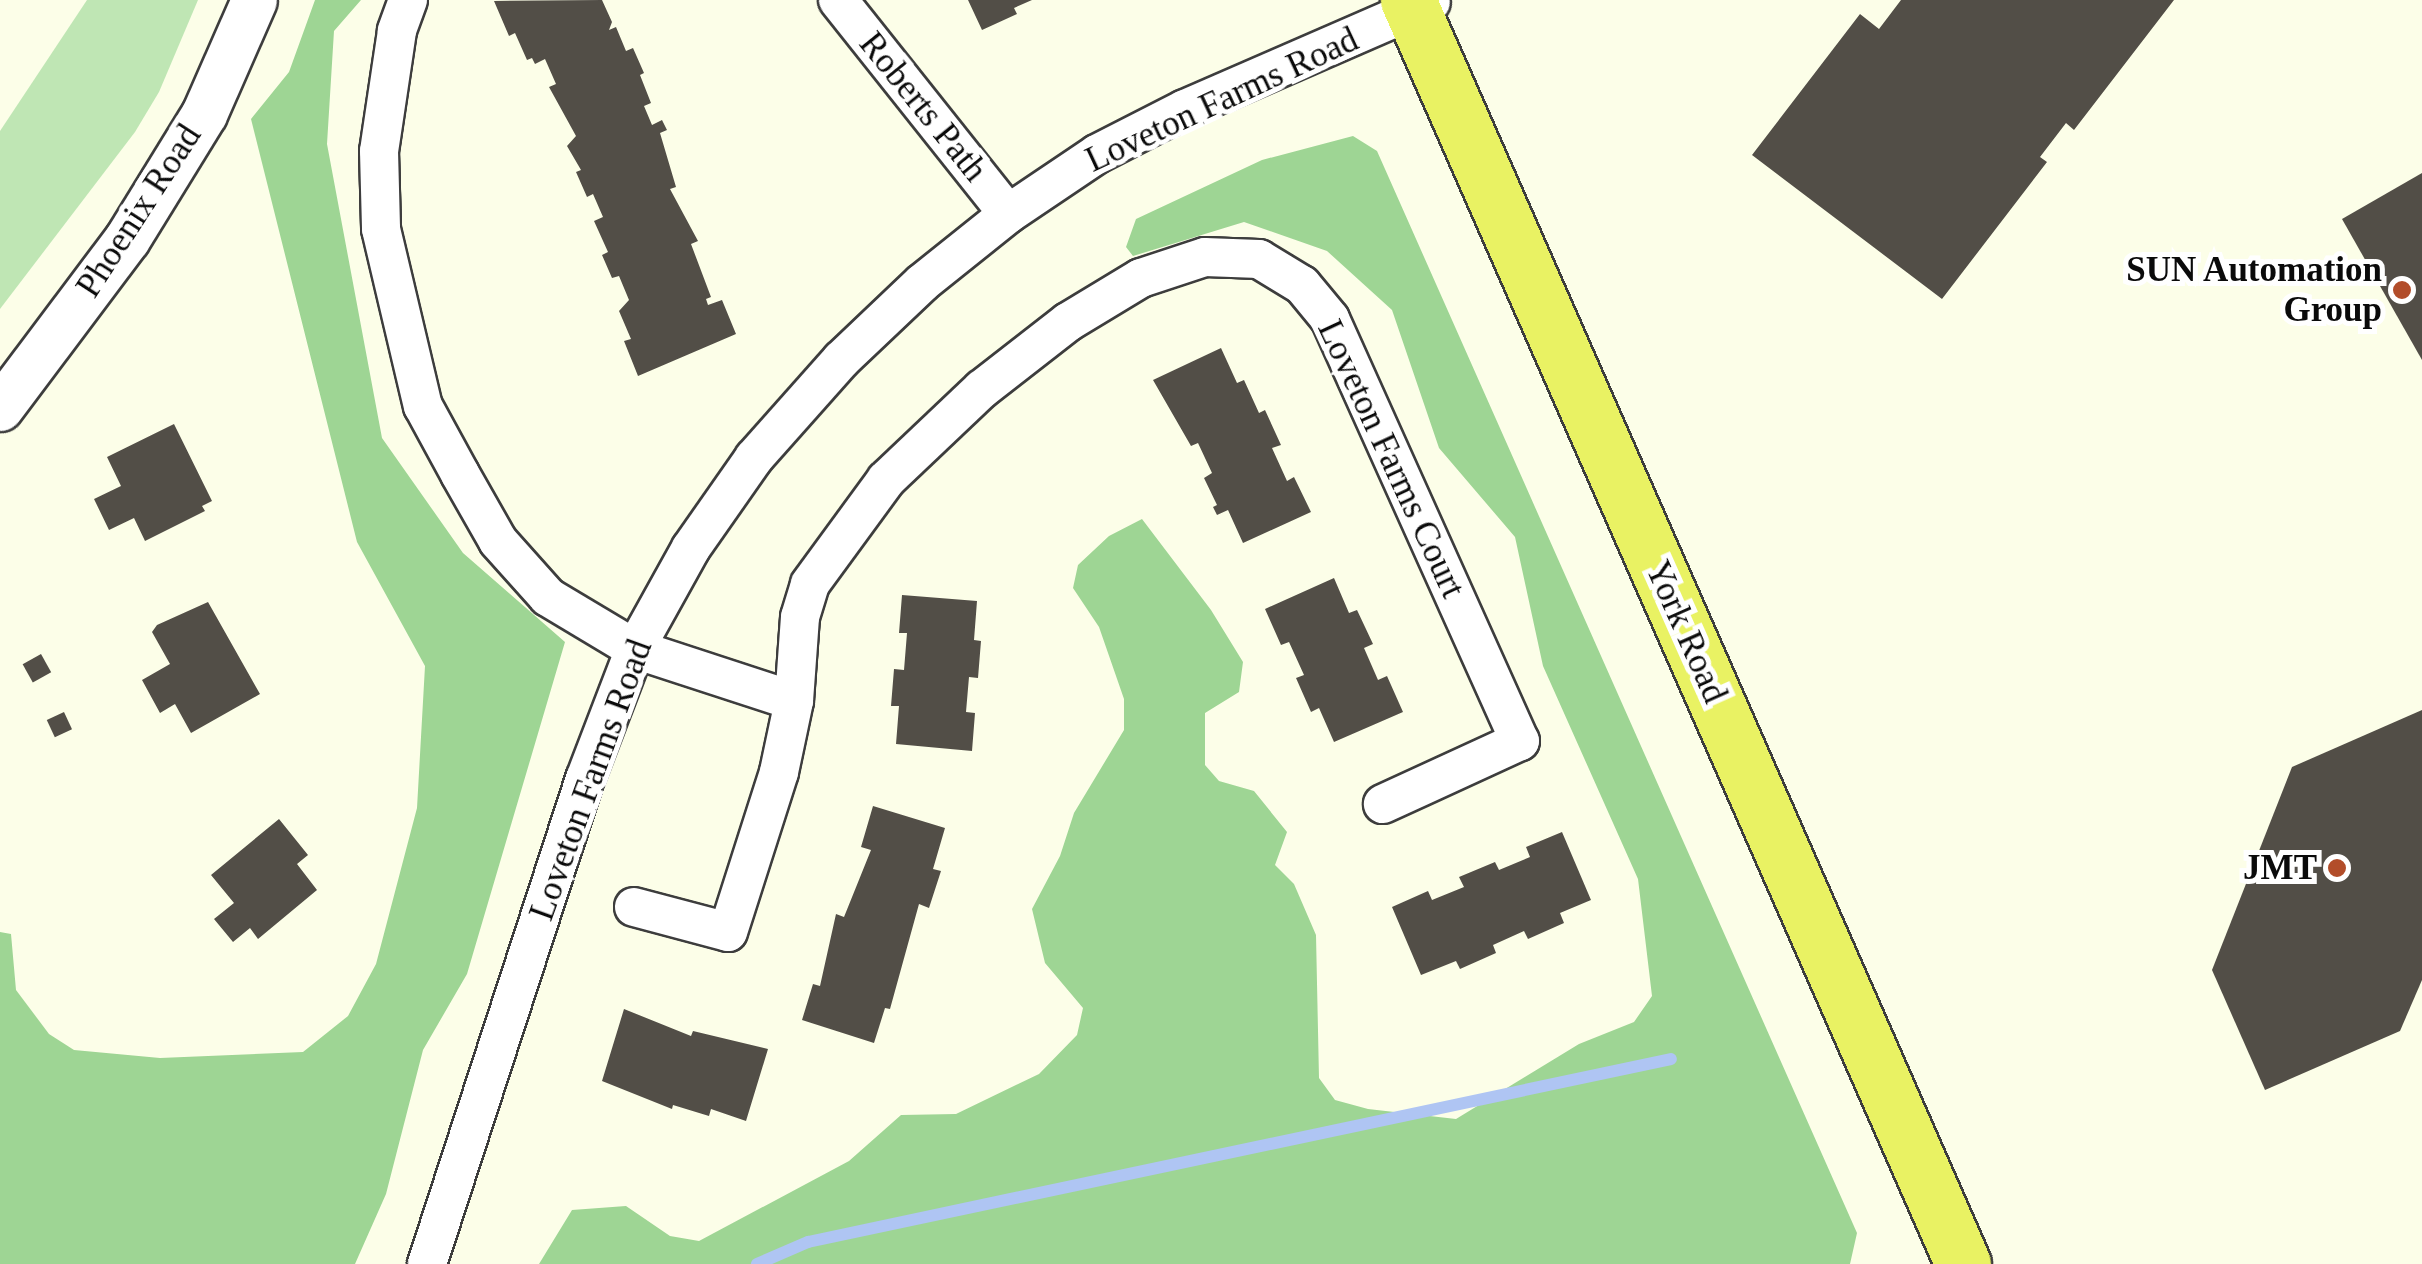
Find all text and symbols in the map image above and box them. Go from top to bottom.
street label: Loveton Farms Road [1079,19,1365,181]
street label: Roberts Path [850,24,996,190]
street label: Phoenix Road [68,117,210,305]
place label: SUN Automation Group [2124,249,2382,331]
marker: SUN Automation Group [2391,279,2413,301]
street label: Loveton Farms Court [1308,314,1474,604]
street label: York Road [1636,554,1736,710]
street label: Loveton Farms Road [521,634,661,926]
place label: JMT [2243,847,2317,889]
marker: JMT [2326,857,2348,879]

